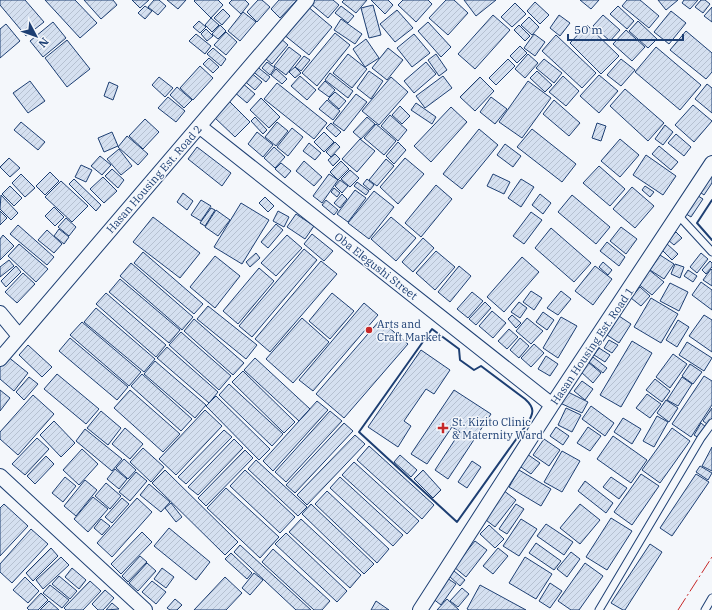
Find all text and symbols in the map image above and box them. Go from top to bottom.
north arrow [16,16,56,56]
scale bar [568,16,683,42]
text: 50 m [574,22,603,37]
text: N [35,35,52,51]
street label: Hasan Housing Est. Road 2 [103,122,205,236]
street label: Oba Elegushi Street [332,229,420,303]
street label: Hasan Housing Est. Road 1 [547,284,637,408]
place label: Arts and Craft Market [377,317,442,344]
marker: Arts and Craft Market [364,325,374,335]
place label: St. Kizito Clinic & Maternity Ward [452,415,543,442]
marker: St. Kizito Clinic & Maternity Ward [437,422,449,434]

